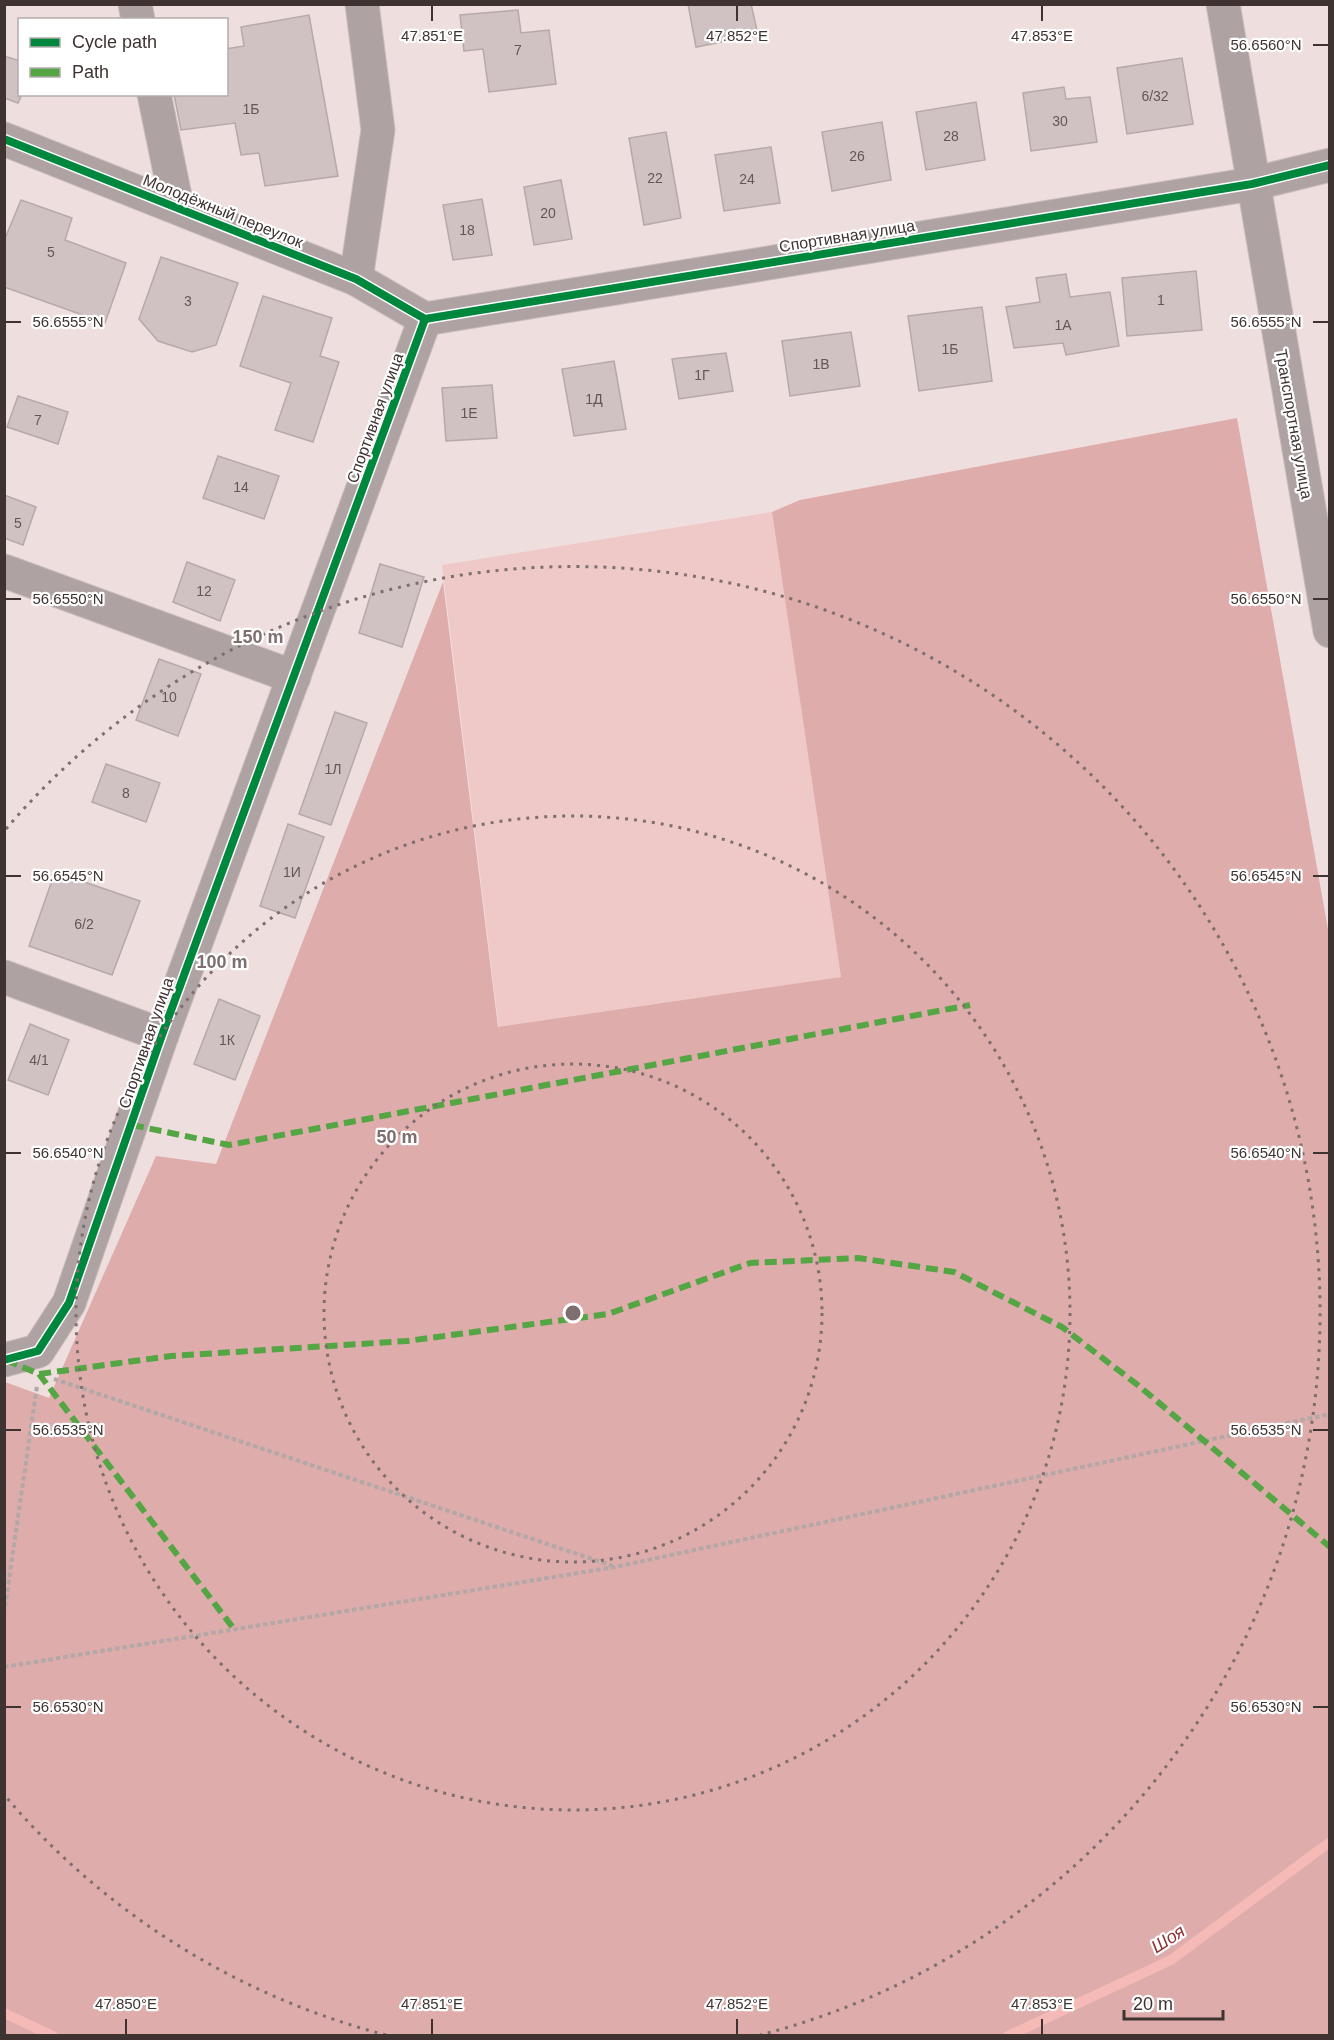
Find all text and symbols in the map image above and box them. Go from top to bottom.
legend [18,18,228,96]
text: 47.851°E [401,27,463,44]
text: 47.852°E [706,27,768,44]
text: 47.853°E [1011,27,1073,44]
text: Cycle path [72,32,157,52]
text: 56.6560°N [1230,36,1302,53]
house number: 7 [514,42,522,58]
text: Path [72,62,109,82]
house number: 6/32 [1141,88,1169,104]
house number: 1Б [243,101,259,117]
house number: 30 [1052,113,1068,129]
house number: 28 [943,128,959,144]
house number: 26 [849,148,865,164]
house number: 22 [647,170,663,186]
street label: Молодёжный переулок [141,171,306,251]
house number: 24 [739,171,755,187]
house number: 20 [540,205,556,221]
street label: Спортивная улица [778,217,916,255]
house number: 18 [459,222,475,238]
house number: 5 [47,244,55,260]
house number: 1 [1157,292,1165,308]
house number: 3 [184,293,192,309]
text: 56.6555°N [32,313,104,330]
text: 56.6555°N [1230,313,1302,330]
house number: 1А [1054,317,1072,333]
house number: 1Б [942,341,958,357]
street label: Транспортная улица [1272,348,1316,500]
street label: Спортивная улица [344,351,406,485]
house number: 1В [812,356,830,372]
house number: 1Г [694,367,710,383]
house number: 1Д [585,391,603,407]
house number: 1Е [460,405,478,421]
house number: 7 [34,412,42,428]
house number: 14 [233,479,249,495]
house number: 5 [14,515,22,531]
house number: 12 [196,583,212,599]
text: 56.6550°N [32,590,104,607]
text: 56.6550°N [1230,590,1302,607]
text: 150 m [232,627,284,647]
house number: 10 [161,689,177,705]
house number: 1Л [325,761,341,777]
house number: 8 [122,785,130,801]
house number: 1И [283,864,301,880]
text: 56.6545°N [32,867,104,884]
text: 56.6545°N [1230,867,1302,884]
house number: 6/2 [74,916,94,932]
text: 100 m [196,952,248,972]
street label: Спортивная улица [116,975,176,1111]
house number: 1К [219,1032,236,1048]
house number: 4/1 [29,1052,49,1068]
text: 50 m [376,1127,418,1147]
text: 56.6540°N [32,1144,104,1161]
text: 56.6540°N [1230,1144,1302,1161]
centre of rings [563,1303,583,1323]
text: 56.6535°N [32,1421,104,1438]
text: 56.6535°N [1230,1421,1302,1438]
text: 56.6530°N [32,1698,104,1715]
text: 56.6530°N [1230,1698,1302,1715]
water label: Шоя [1148,1921,1189,1957]
scale bar [1124,1983,1223,2021]
text: 20 m [1133,1994,1173,2014]
text: 47.850°E [95,1995,157,2012]
text: 47.851°E [401,1995,463,2012]
text: 47.852°E [706,1995,768,2012]
text: 47.853°E [1011,1995,1073,2012]

